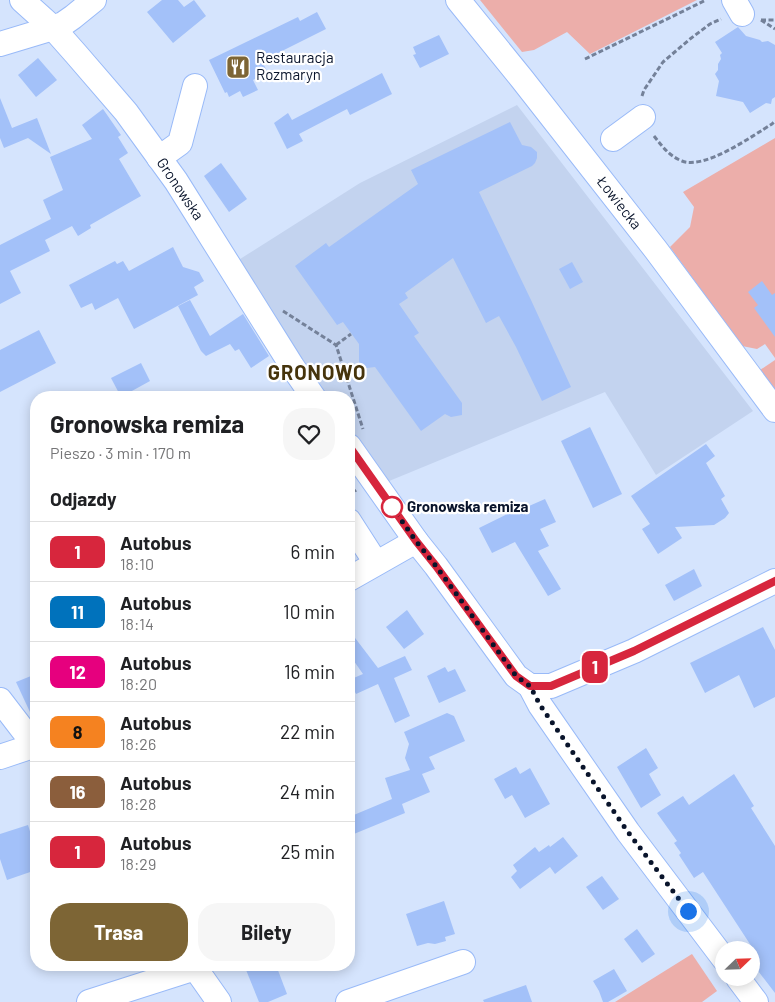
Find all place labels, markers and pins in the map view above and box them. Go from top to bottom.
place label: Restauracja Rozmaryn [256,48,334,83]
restaurant icon: Restauracja Rozmaryn [225,54,251,80]
marker: Gronowska remiza [381,496,403,518]
place label: Gronowska remiza [407,497,528,515]

